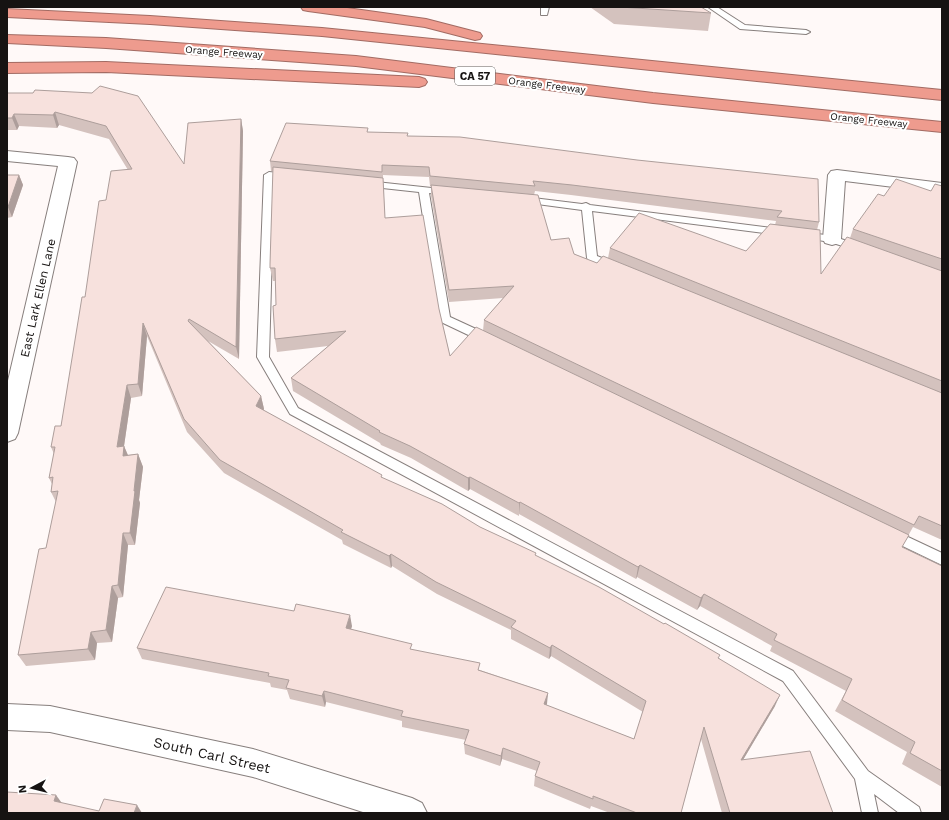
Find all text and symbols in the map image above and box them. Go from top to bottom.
street label: Orange Freeway [185,44,264,60]
road number: CA 57 [455,67,495,85]
street label: Orange Freeway [508,75,587,95]
street label: Orange Freeway [830,110,909,130]
street label: East Lark Ellen Lane [18,237,58,359]
street label: South Carl Street [152,734,272,776]
north arrow [12,768,52,808]
text: N [16,784,30,794]

